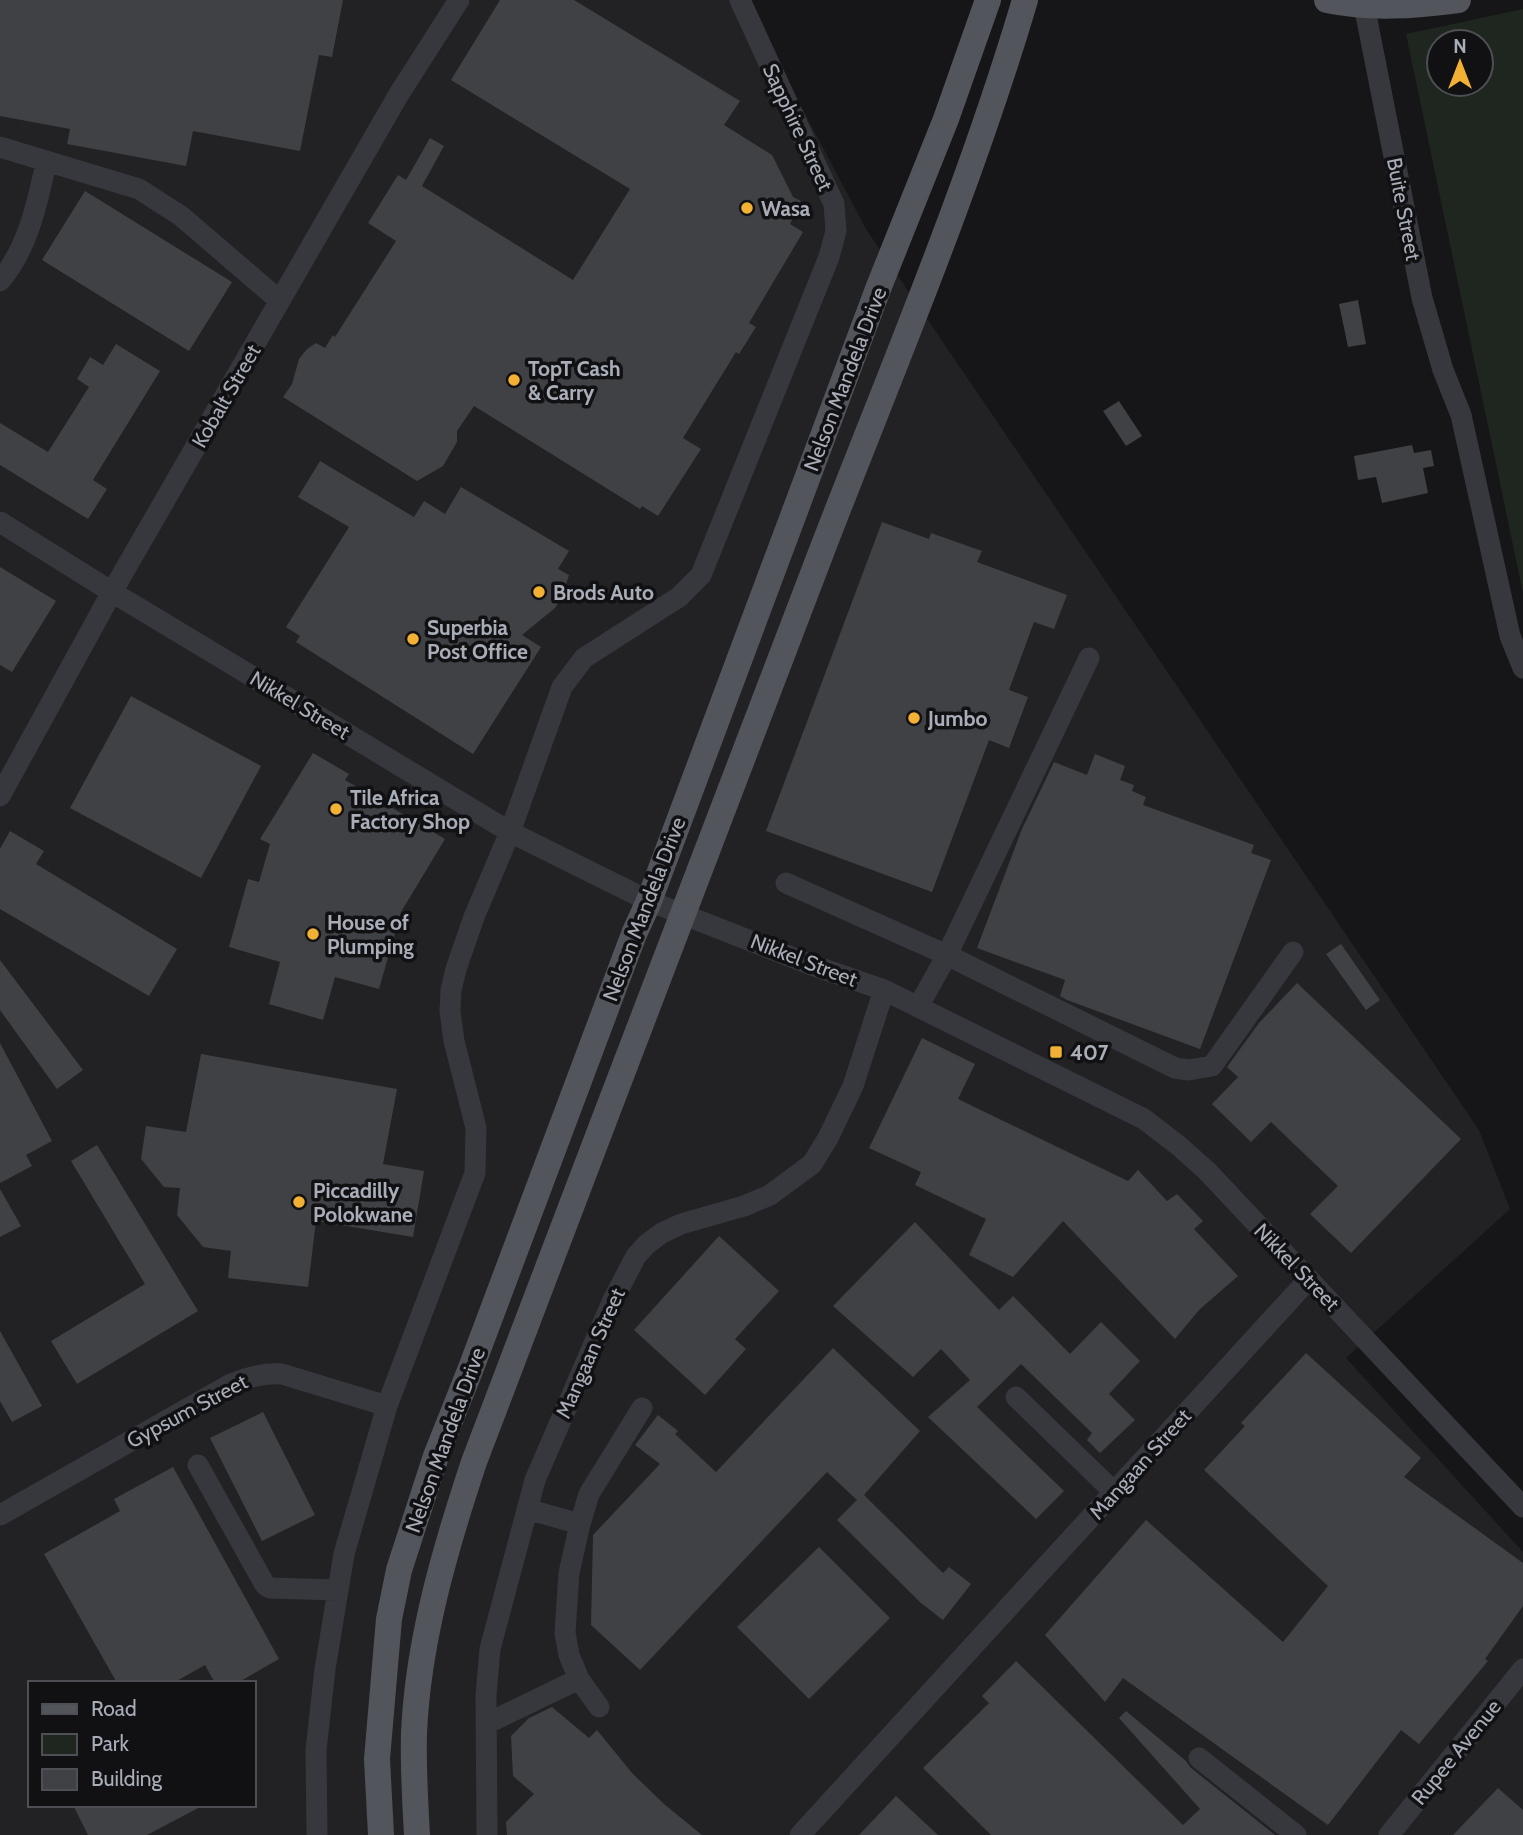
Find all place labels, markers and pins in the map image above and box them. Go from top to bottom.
place label: Wasa [761,196,811,221]
marker: Wasa [739,200,755,216]
place label: TopT Cash & Carry [528,356,621,405]
marker: TopT Cash & Carry [506,372,522,388]
place label: Brods Auto [553,580,654,605]
marker: Brods Auto [531,584,547,600]
place label: Superbia Post Office [427,615,528,664]
marker: Superbia Post Office [405,631,421,647]
place label: Jumbo [927,706,988,731]
marker: Jumbo [906,710,922,726]
place label: Tile Africa Factory Shop [350,785,470,834]
marker: Tile Africa Factory Shop [328,801,344,817]
place label: House of Plumping [327,910,414,959]
marker: House of Plumping [305,926,321,942]
place label: 407 [1070,1040,1109,1065]
marker: 407 [1048,1044,1064,1060]
place label: Piccadilly Polokwane [313,1178,413,1227]
marker: Piccadilly Polokwane [291,1194,307,1210]

